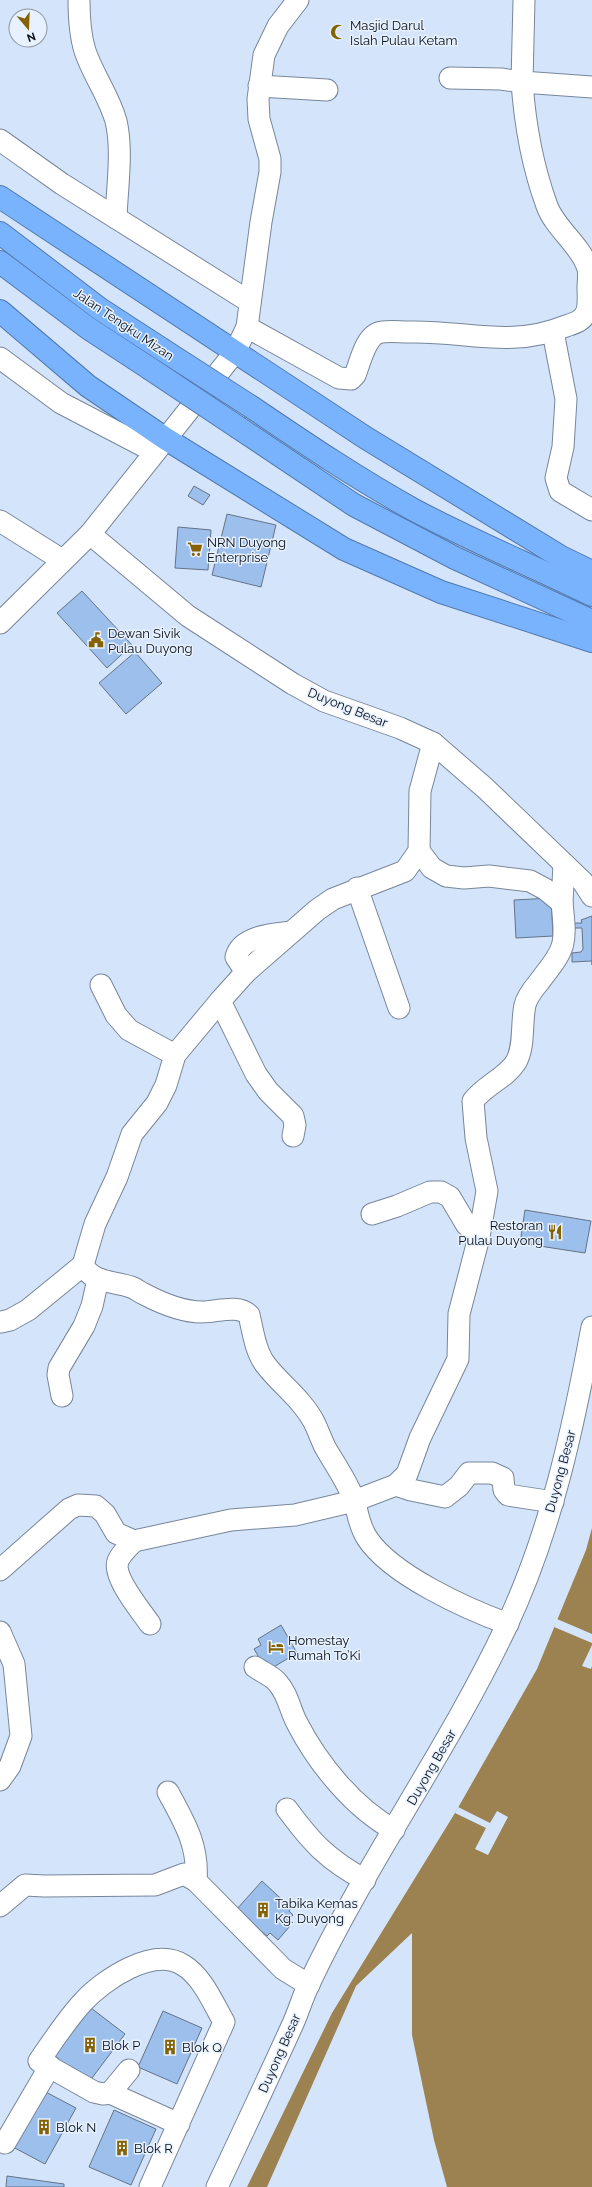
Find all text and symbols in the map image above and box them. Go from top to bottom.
north arrow [8,8,48,48]
place label: Masjid Darul Islah Pulau Ketam [350,18,457,48]
mosque icon: Masjid Darul Islah Pulau Ketam [329,23,347,41]
text: N [25,29,37,44]
street label: Jalan Tengku Mizan [71,285,177,363]
place label: NRN Duyong Enterprise [207,535,286,565]
supermarket icon: NRN Duyong Enterprise [186,540,204,558]
place label: Dewan Sivik Pulau Duyong [108,626,193,656]
public building icon: Dewan Sivik Pulau Duyong [87,631,105,649]
street label: Duyong Besar [306,685,390,730]
place label: Restoran Pulau Duyong [458,1218,543,1248]
restaurant icon: Restoran Pulau Duyong [546,1223,564,1241]
street label: Duyong Besar [542,1428,579,1514]
place label: Homestay Rumah To’Ki [288,1633,361,1663]
hotel icon: Homestay Rumah To’Ki [267,1638,285,1656]
street label: Duyong Besar [404,1726,459,1808]
place label: Tabika Kemas Kg. Duyong [275,1896,358,1926]
building icon: Tabika Kemas Kg. Duyong [254,1901,272,1919]
street label: Duyong Besar [255,2011,304,2095]
building icon: Blok P [81,2036,99,2054]
place label: Blok P [102,2038,140,2053]
building icon: Blok Q [161,2038,179,2056]
place label: Blok Q [182,2040,222,2055]
building icon: Blok N [35,2118,53,2136]
place label: Blok N [56,2120,96,2135]
building icon: Blok R [113,2139,131,2157]
place label: Blok R [134,2141,173,2156]

